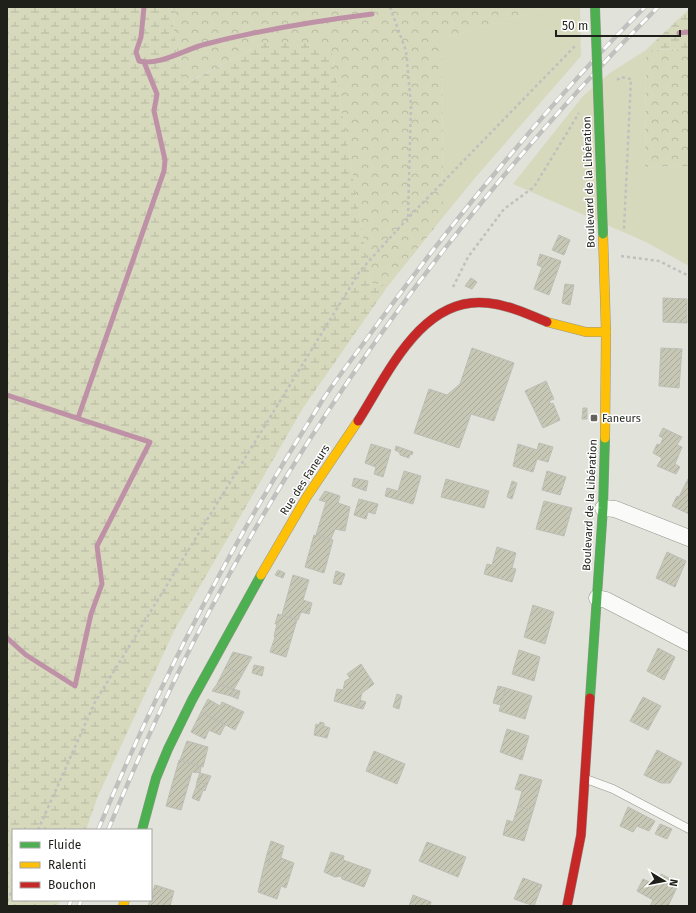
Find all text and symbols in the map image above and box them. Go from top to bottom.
scale bar [556,12,680,38]
text: 50 m [562,19,588,33]
street label: Boulevard de la Libération [580,116,598,248]
place label: Faneurs [602,412,641,425]
marker: Faneurs [589,413,599,423]
street label: Boulevard de la Libération [580,439,600,571]
street label: Rue des Faneurs [277,442,333,518]
legend [12,829,152,901]
text: Fluide [48,838,81,852]
text: Ralenti [48,858,86,872]
north arrow [644,861,684,901]
text: Bouchon [48,878,96,892]
text: N [666,878,680,887]

